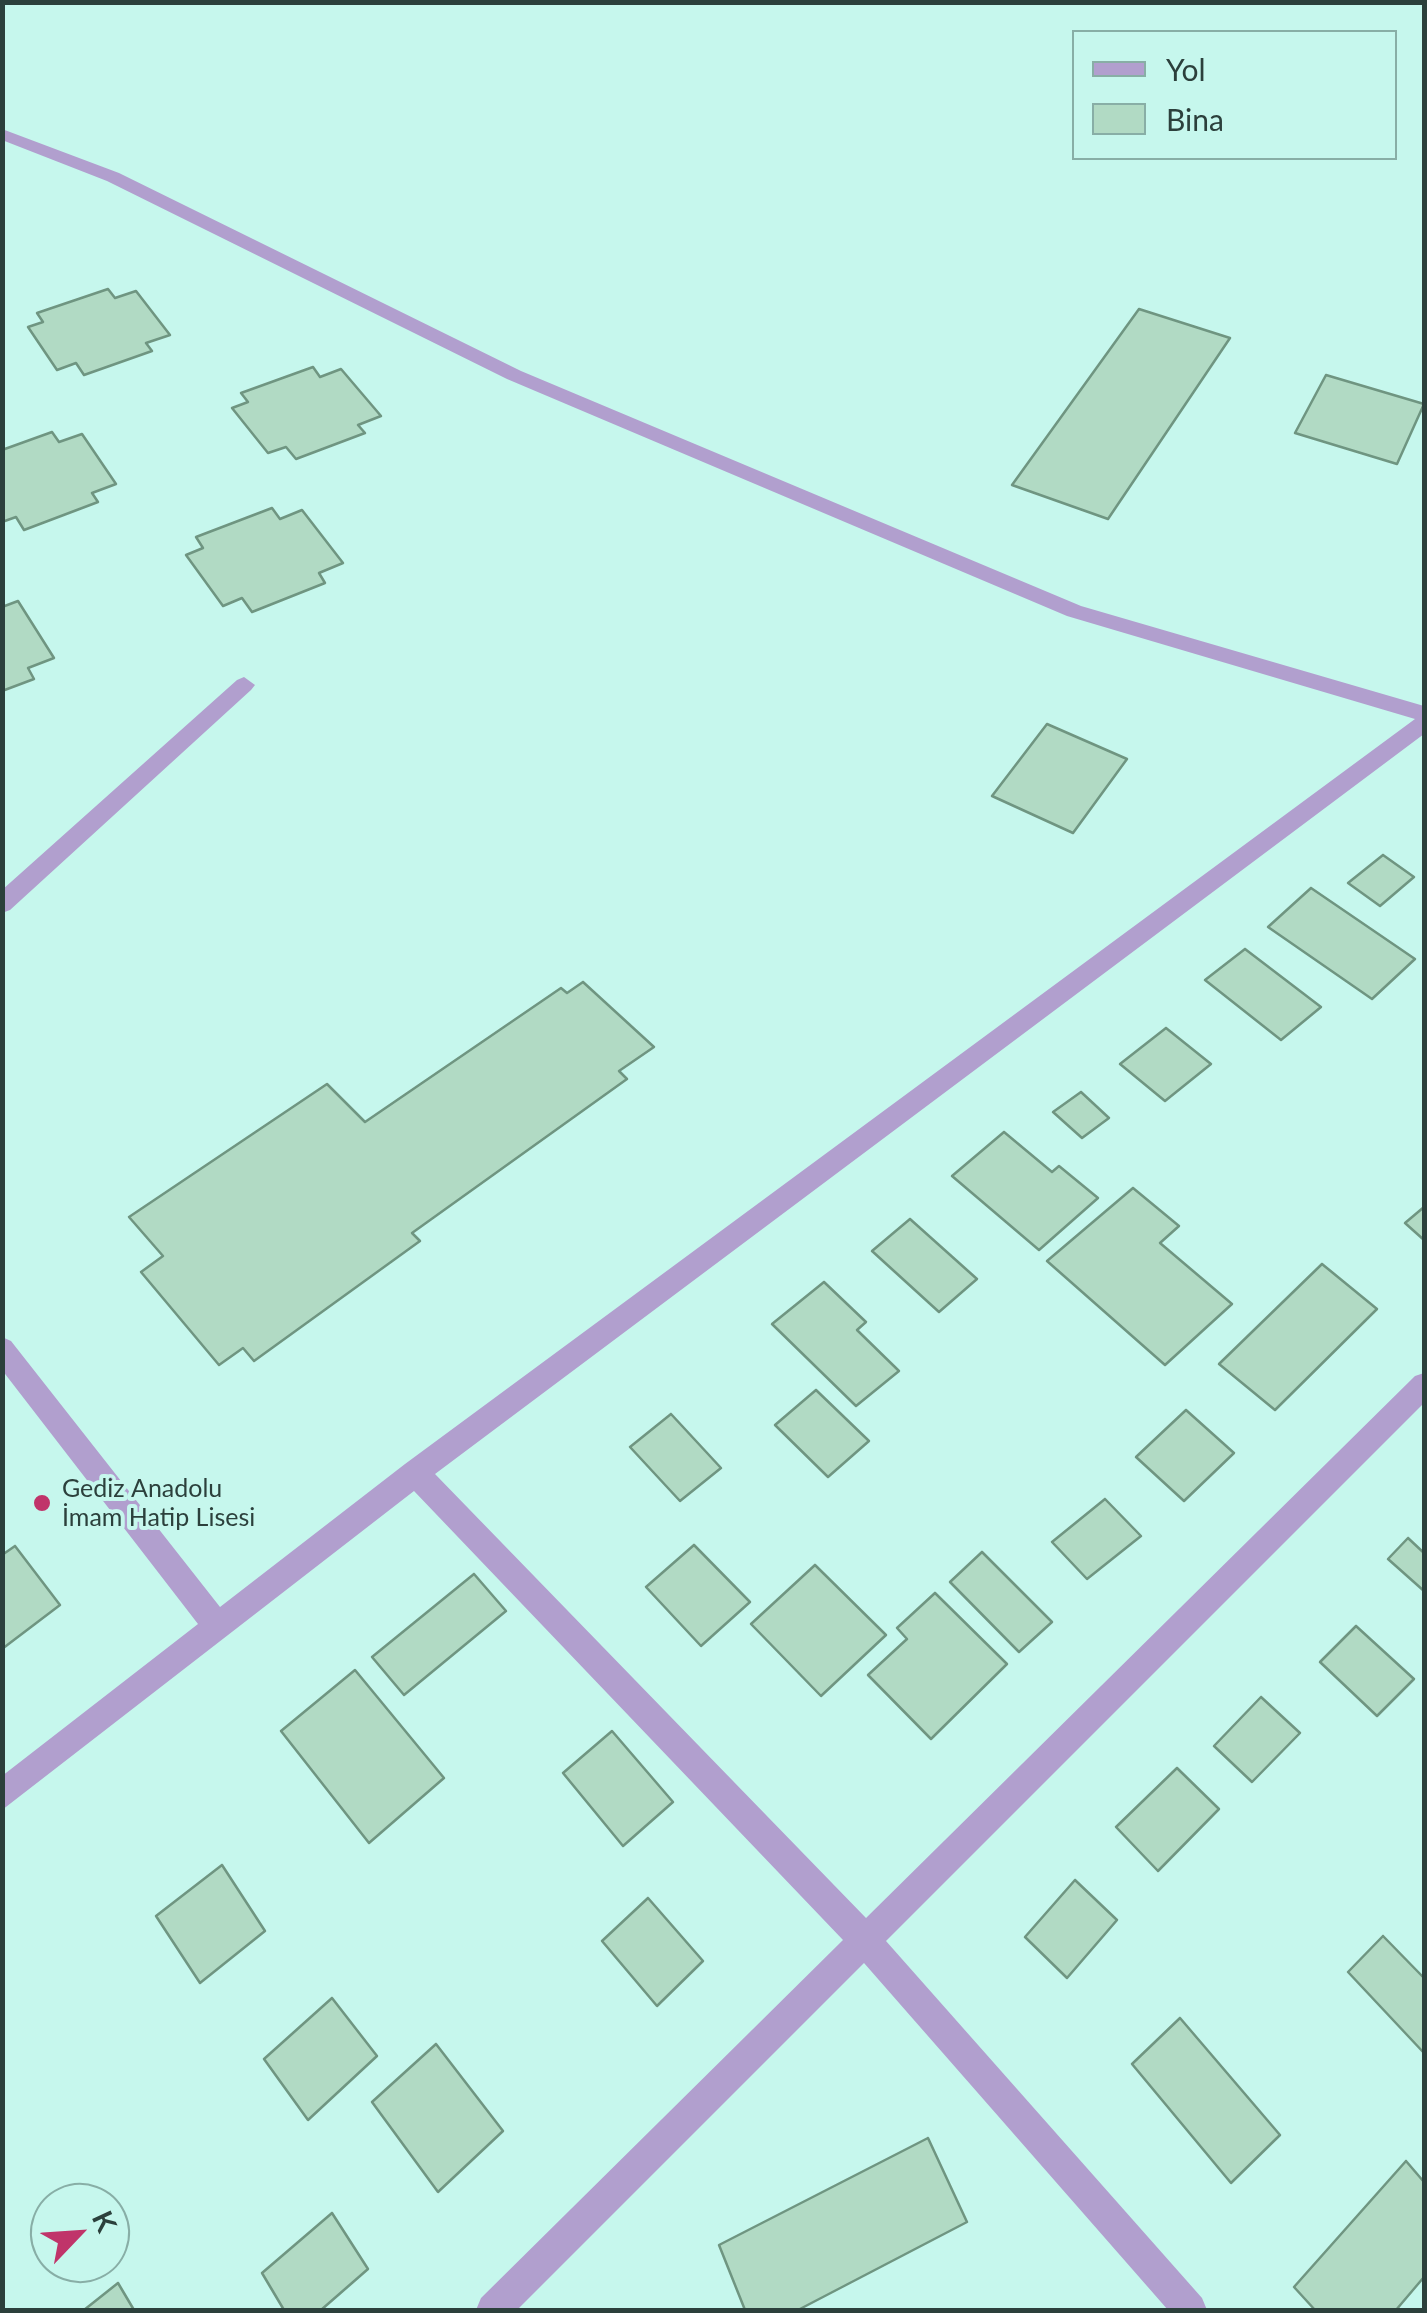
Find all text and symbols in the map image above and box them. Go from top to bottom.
legend [1072,30,1397,160]
text: Yol [1166,51,1206,87]
text: Bina [1166,101,1224,137]
place label: Gediz Anadolu İmam Hatip Lisesi [62,1474,255,1533]
marker: Gediz Anadolu İmam Hatip Lisesi [31,1492,53,1514]
north arrow [30,2183,130,2283]
text: K [86,2205,125,2237]

